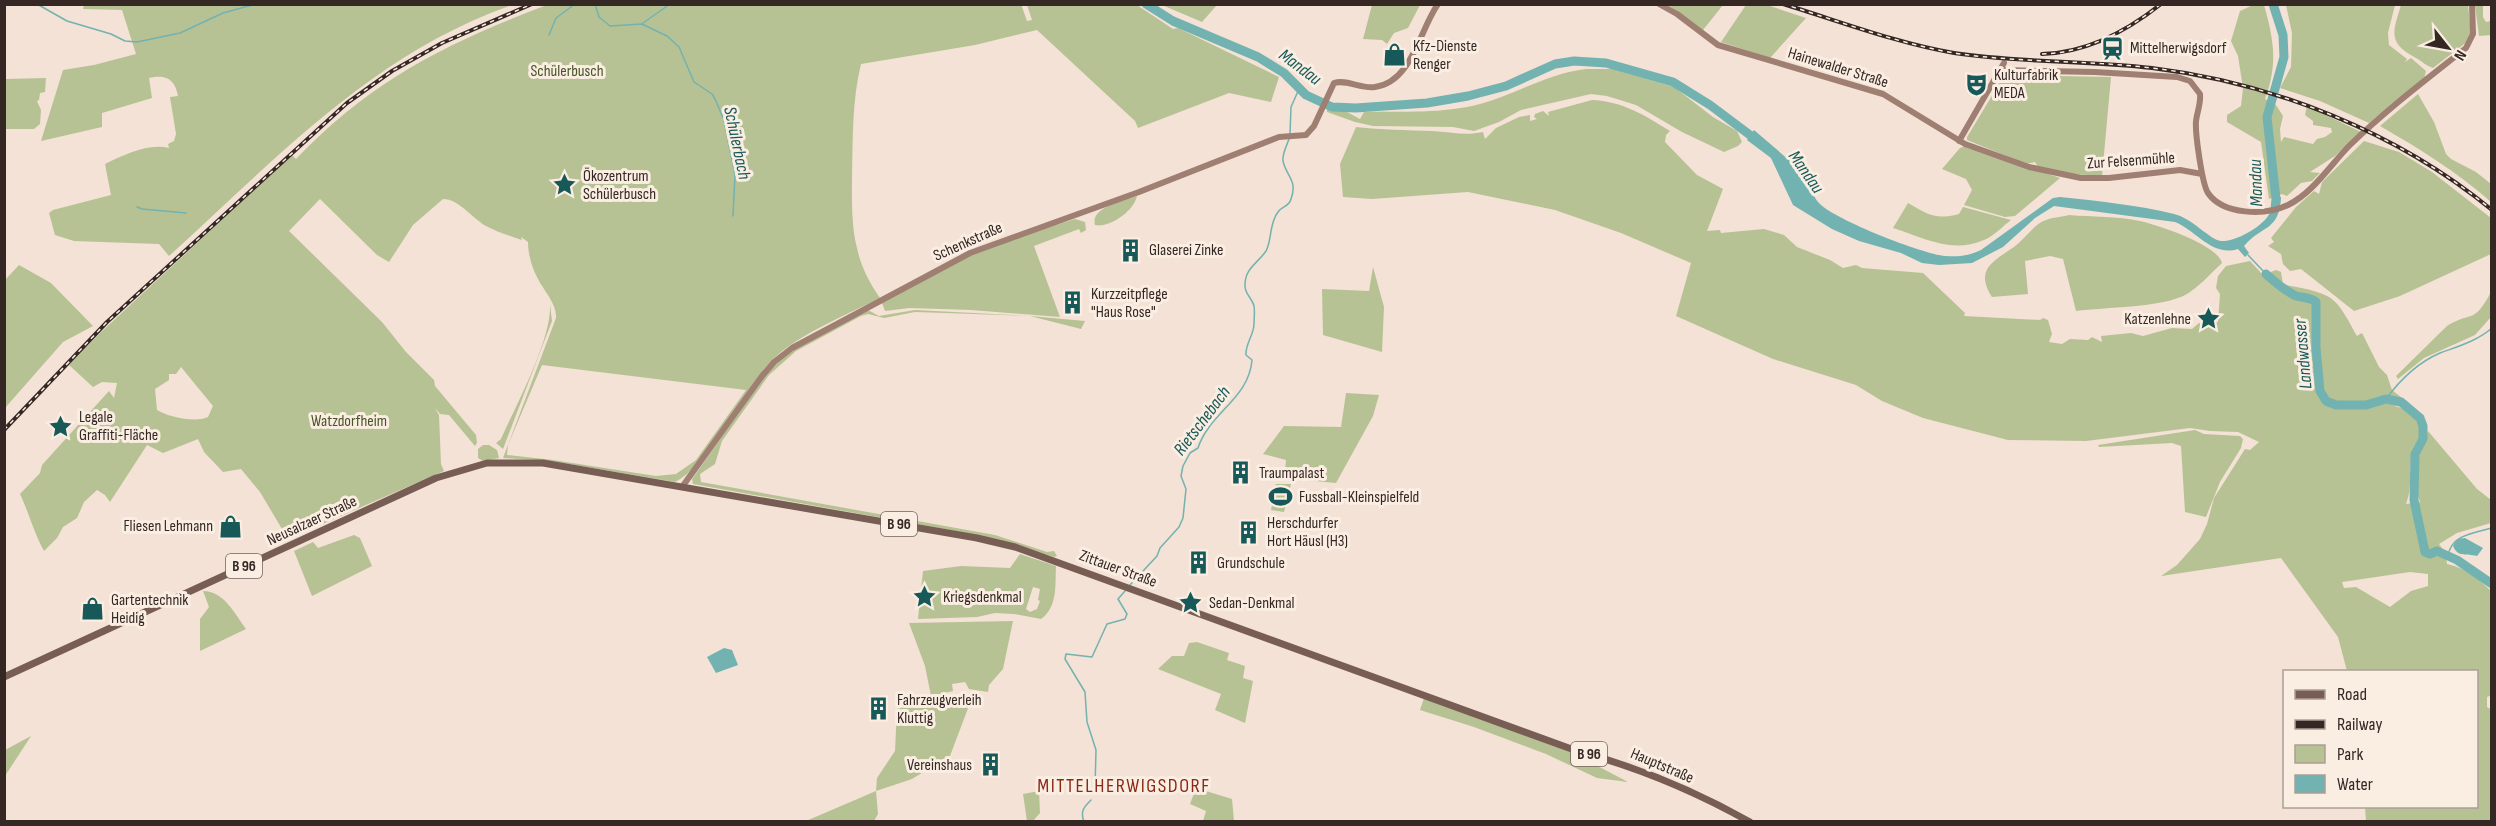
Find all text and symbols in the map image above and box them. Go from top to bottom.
north arrow [2418,18,2478,78]
station icon: Mittelherwigsdorf [2099,35,2125,61]
place label: Kfz-Dienste Renger [1413,37,1477,74]
place label: Mittelherwigsdorf [2130,39,2227,58]
shop icon: Kfz-Dienste Renger [1382,42,1408,68]
water label: Mandau [1275,44,1326,90]
street label: Hainewalder Straße [1785,44,1891,92]
text: N [2449,46,2470,64]
park label: Schülerbusch [530,62,604,81]
place label: Kulturfabrik MEDA [1994,66,2058,103]
theatre icon: Kulturfabrik MEDA [1963,71,1989,97]
water label: Schülerbach [719,105,755,182]
water label: Mandau [1784,147,1829,198]
street label: Zur Felsenmühle [2087,148,2175,174]
water label: Mandau [2245,158,2267,207]
place label: Ökozentrum Schülerbusch [583,167,656,204]
place icon: Ökozentrum Schülerbusch [552,172,578,198]
street label: Schenkstraße [931,218,1005,266]
building icon: Glaserei Zinke [1118,237,1144,263]
place label: Glaserei Zinke [1149,241,1223,260]
place label: Kurzzeitpflege "Haus Rose" [1091,285,1168,322]
building icon: Kurzzeitpflege "Haus Rose" [1060,290,1086,316]
place icon: Katzenlehne [2196,306,2222,332]
place label: Katzenlehne [2124,310,2191,329]
water label: Landwasser [2289,317,2317,390]
water label: Rietschebach [1169,382,1235,460]
place label: Legale Graffiti-Fläche [79,408,158,445]
park label: Watzdorfheim [311,412,387,431]
place icon: Legale Graffiti-Fläche [48,413,74,439]
building icon: Traumpalast [1228,460,1254,486]
place label: Traumpalast [1259,464,1324,483]
sports icon: Fussball-Kleinspielfeld [1268,484,1294,510]
place label: Fussball-Kleinspielfeld [1299,488,1419,507]
street label: Neusalzaer Straße [264,492,360,550]
road number: B 96 [881,512,917,536]
shop icon: Fliesen Lehmann [218,513,244,539]
place label: Herschdurfer Hort Häusl (H3) [1267,514,1348,551]
place label: Fliesen Lehmann [123,517,213,536]
building icon: Herschdurfer Hort Häusl (H3) [1236,519,1262,545]
street label: Zittauer Straße [1077,546,1159,592]
building icon: Grundschule [1186,550,1212,576]
road number: B 96 [226,554,262,578]
place label: Grundschule [1217,554,1285,573]
place icon: Kriegsdenkmal [912,584,938,610]
place label: Kriegsdenkmal [943,588,1022,607]
place icon: Sedan-Denkmal [1178,590,1204,616]
place label: Gartentechnik Heidig [111,591,188,628]
place label: Sedan-Denkmal [1209,594,1295,613]
shop icon: Gartentechnik Heidig [80,596,106,622]
legend [2283,670,2478,808]
text: Road [2337,684,2367,705]
place label: Fahrzeugverleih Kluttig [897,691,981,728]
building icon: Fahrzeugverleih Kluttig [866,696,892,722]
text: Railway [2337,714,2382,735]
road number: B 96 [1571,742,1607,766]
street label: Hauptstraße [1628,744,1696,788]
text: Park [2337,744,2363,765]
building icon: Vereinshaus [977,752,1003,778]
place label: Vereinshaus [907,756,972,775]
district label: MITTELHERWIGSDORF [1037,774,1211,798]
text: Water [2337,774,2373,795]

